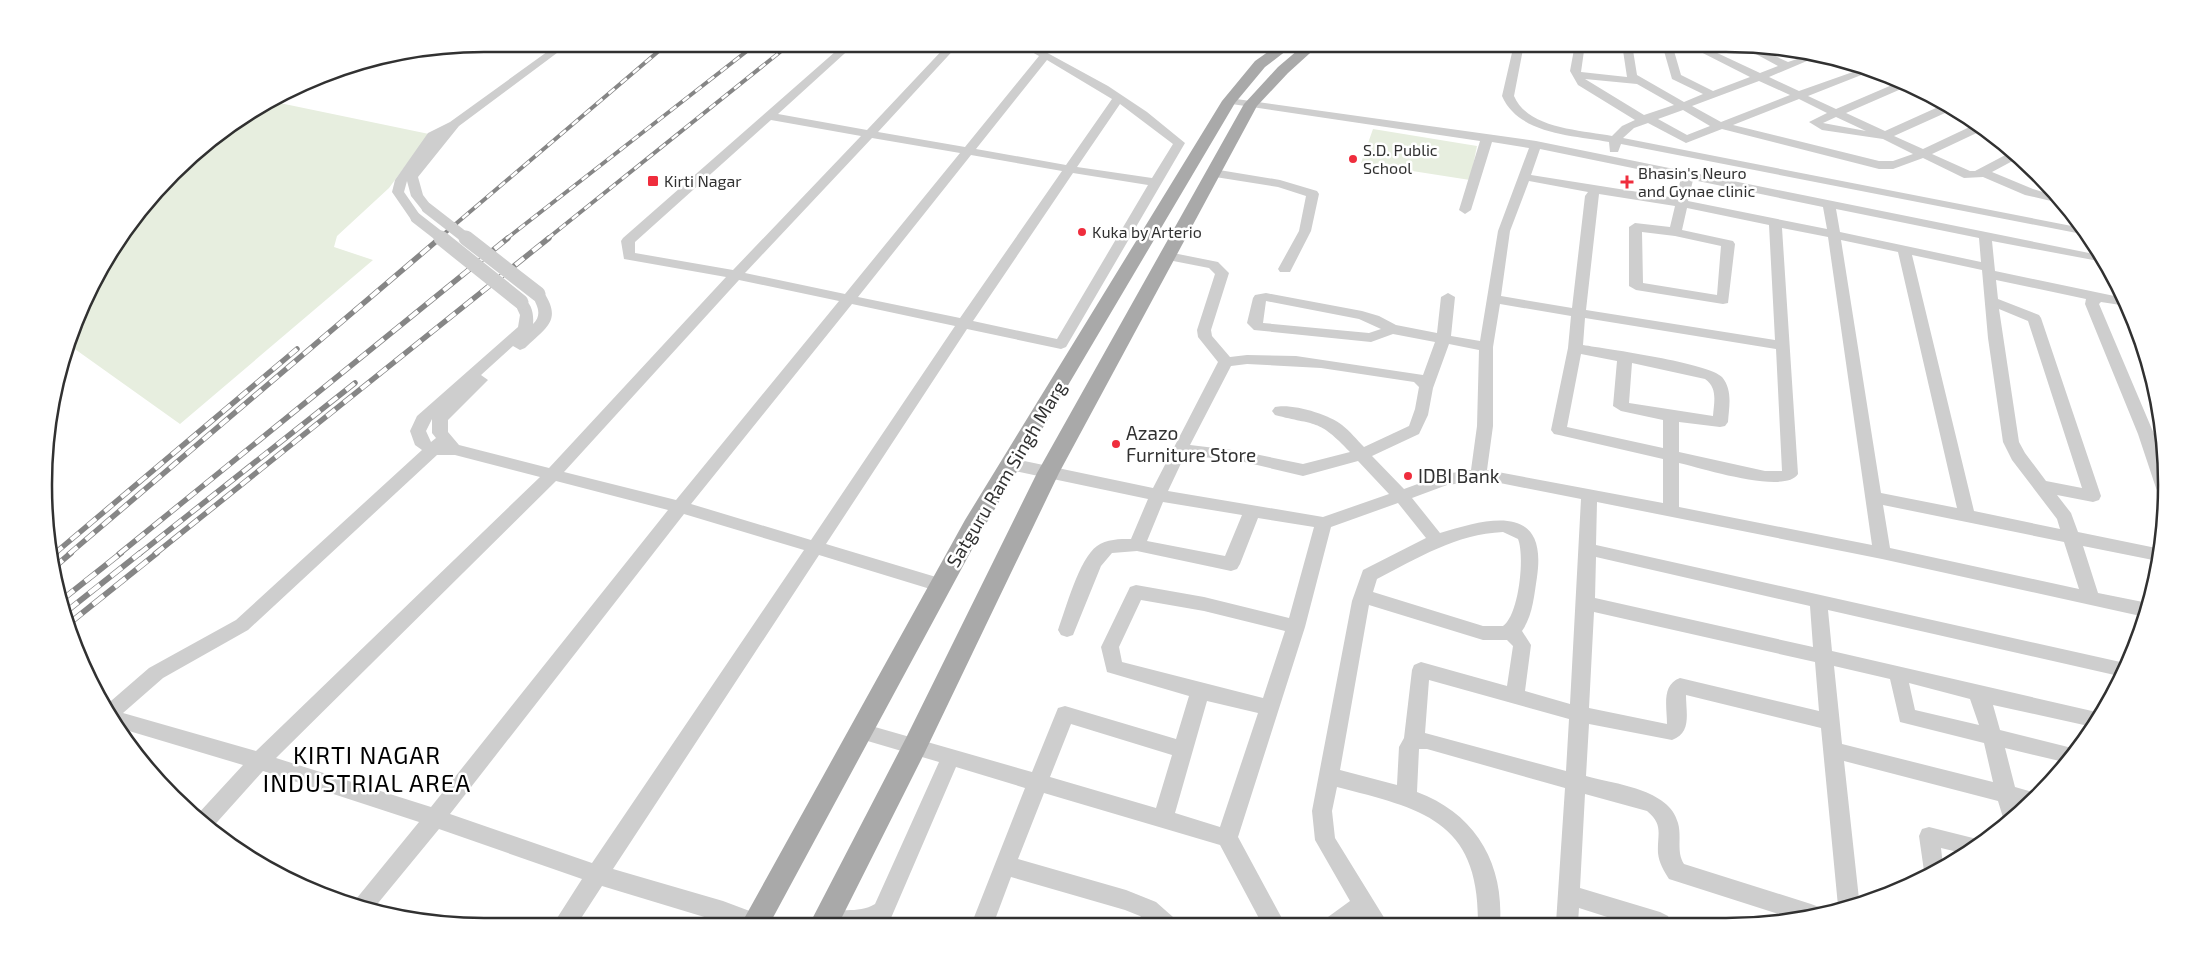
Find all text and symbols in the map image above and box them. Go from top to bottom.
place label: S.D. Public School [1363,140,1438,177]
marker: S.D. Public School [1347,153,1359,165]
place label: Bhasin's Neuro and Gynae clinic [1638,163,1755,200]
place label: Kirti Nagar [664,171,742,190]
marker: Kirti Nagar [646,174,660,188]
marker: Bhasin's Neuro and Gynae clinic [1620,175,1634,189]
place label: Kuka by Arterio [1092,222,1202,241]
marker: Kuka by Arterio [1076,226,1088,238]
street label: Satguru Ram Singh Marg [941,376,1070,571]
place label: Azazo Furniture Store [1126,421,1256,466]
marker: Azazo Furniture Store [1110,438,1122,450]
place label: IDBI Bank [1418,464,1500,487]
marker: IDBI Bank [1402,470,1414,482]
district label: KIRTI NAGAR INDUSTRIAL AREA [263,740,471,797]

